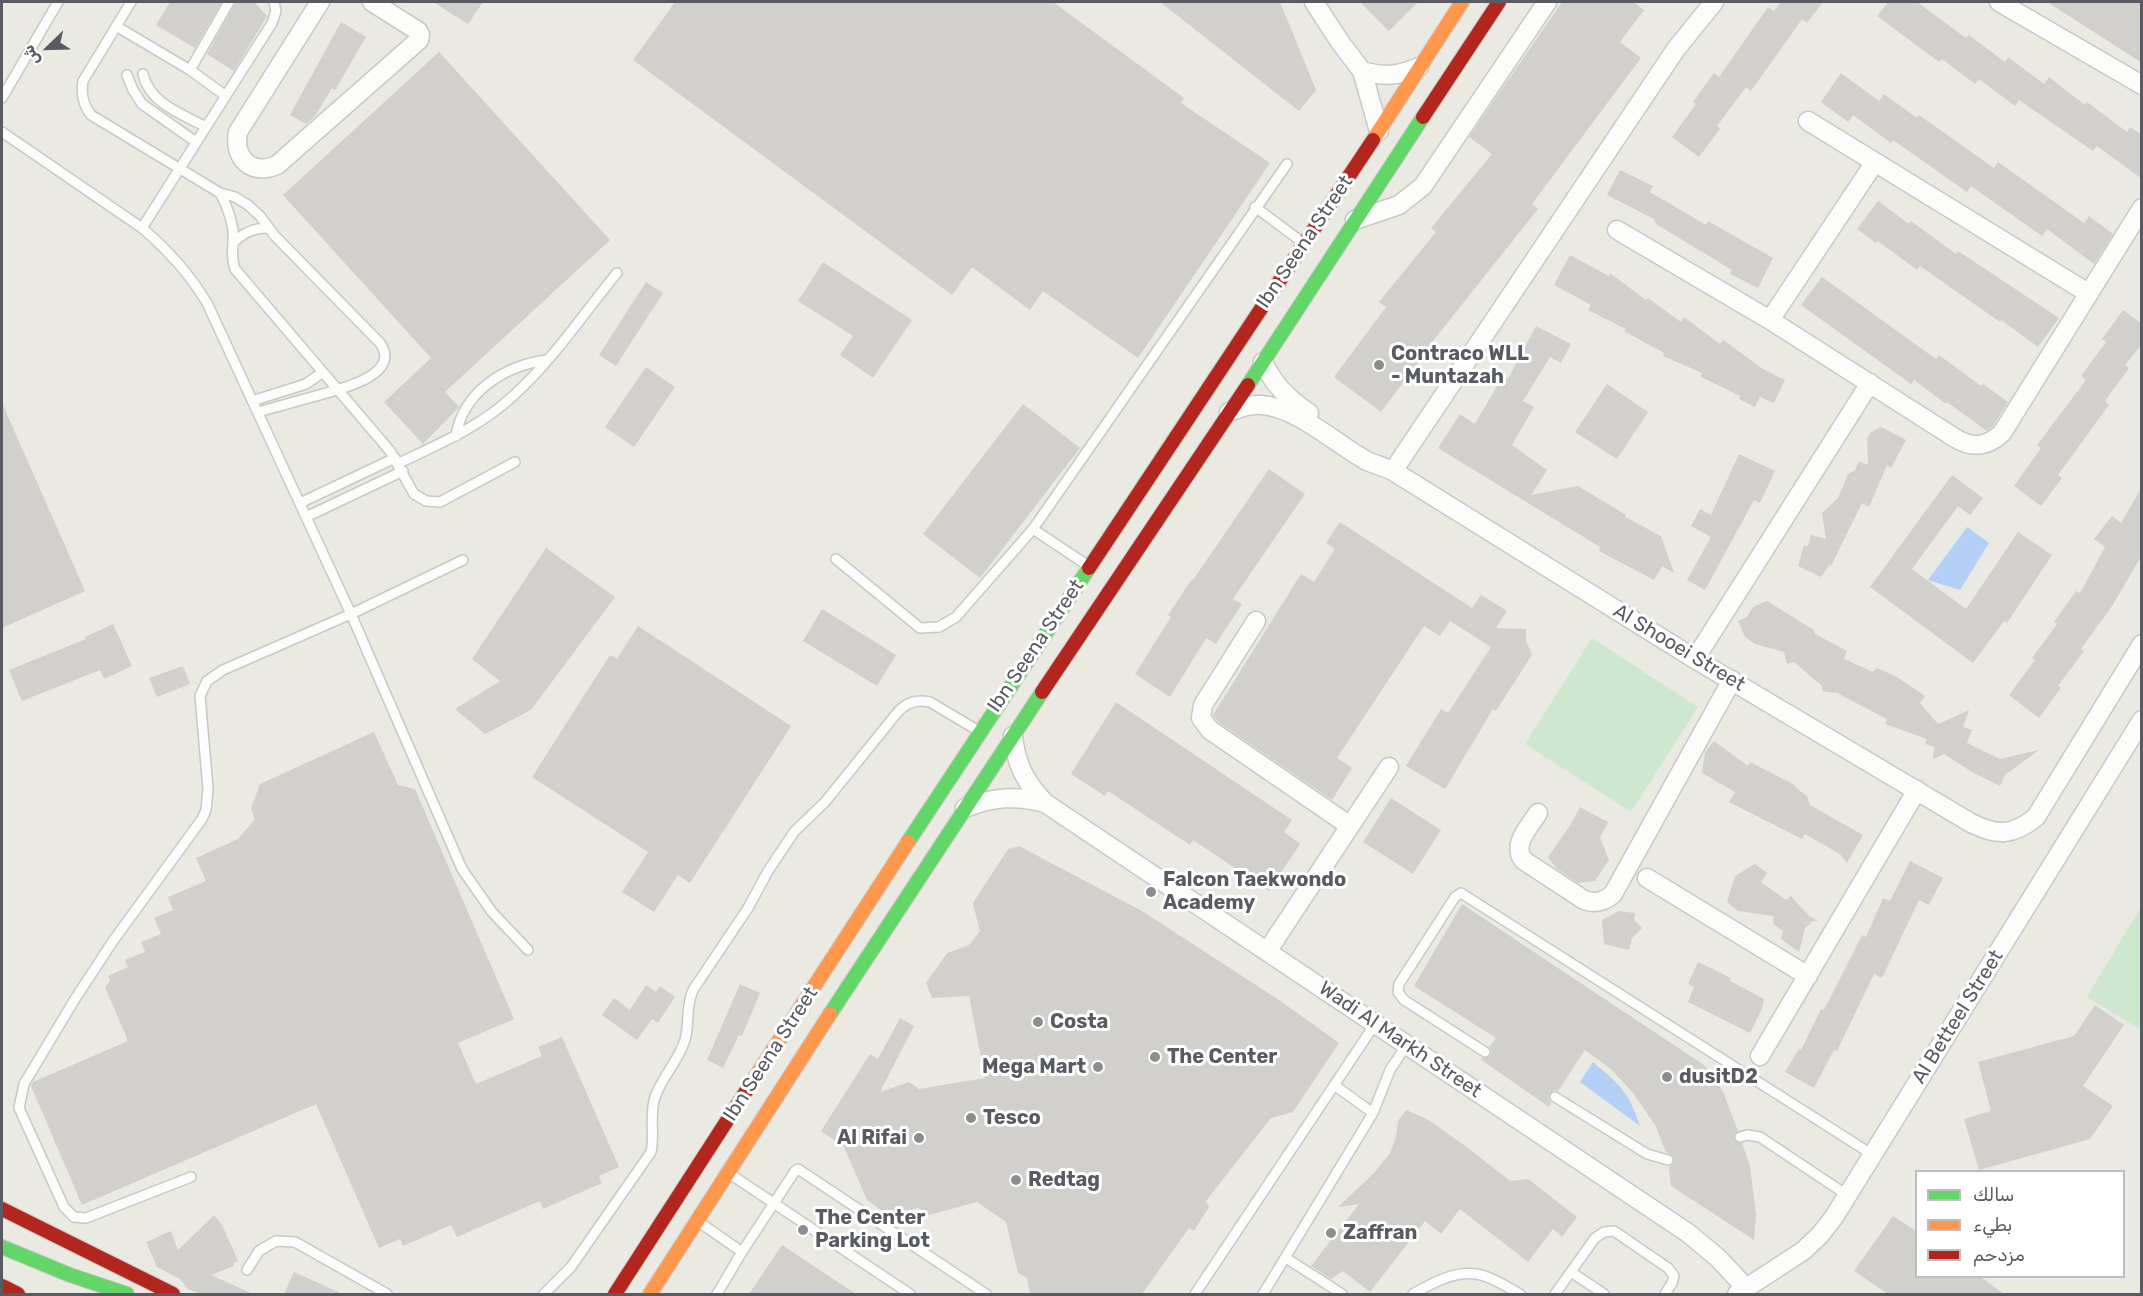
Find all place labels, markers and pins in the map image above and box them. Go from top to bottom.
place label: Contraco WLL - Muntazah [1391,342,1529,389]
marker: Contraco WLL - Muntazah [1372,358,1386,372]
place label: Falcon Taekwondo Academy [1163,868,1346,915]
marker: Falcon Taekwondo Academy [1144,885,1158,899]
place label: Costa [1050,1010,1108,1034]
marker: Costa [1031,1015,1045,1029]
place label: The Center [1167,1045,1277,1069]
marker: The Center [1148,1050,1162,1064]
place label: Mega Mart [982,1055,1086,1079]
marker: Mega Mart [1091,1060,1105,1074]
place label: dusitD2 [1679,1065,1758,1089]
marker: dusitD2 [1660,1070,1674,1084]
place label: Tesco [983,1106,1041,1130]
marker: Tesco [964,1111,978,1125]
place label: Al Rifai [837,1126,907,1150]
marker: Al Rifai [912,1131,926,1145]
place label: Redtag [1028,1168,1100,1192]
marker: Redtag [1009,1173,1023,1187]
place label: The Center Parking Lot [815,1206,930,1253]
place label: Zaffran [1343,1221,1417,1245]
marker: The Center Parking Lot [796,1223,810,1237]
marker: Zaffran [1324,1226,1338,1240]

